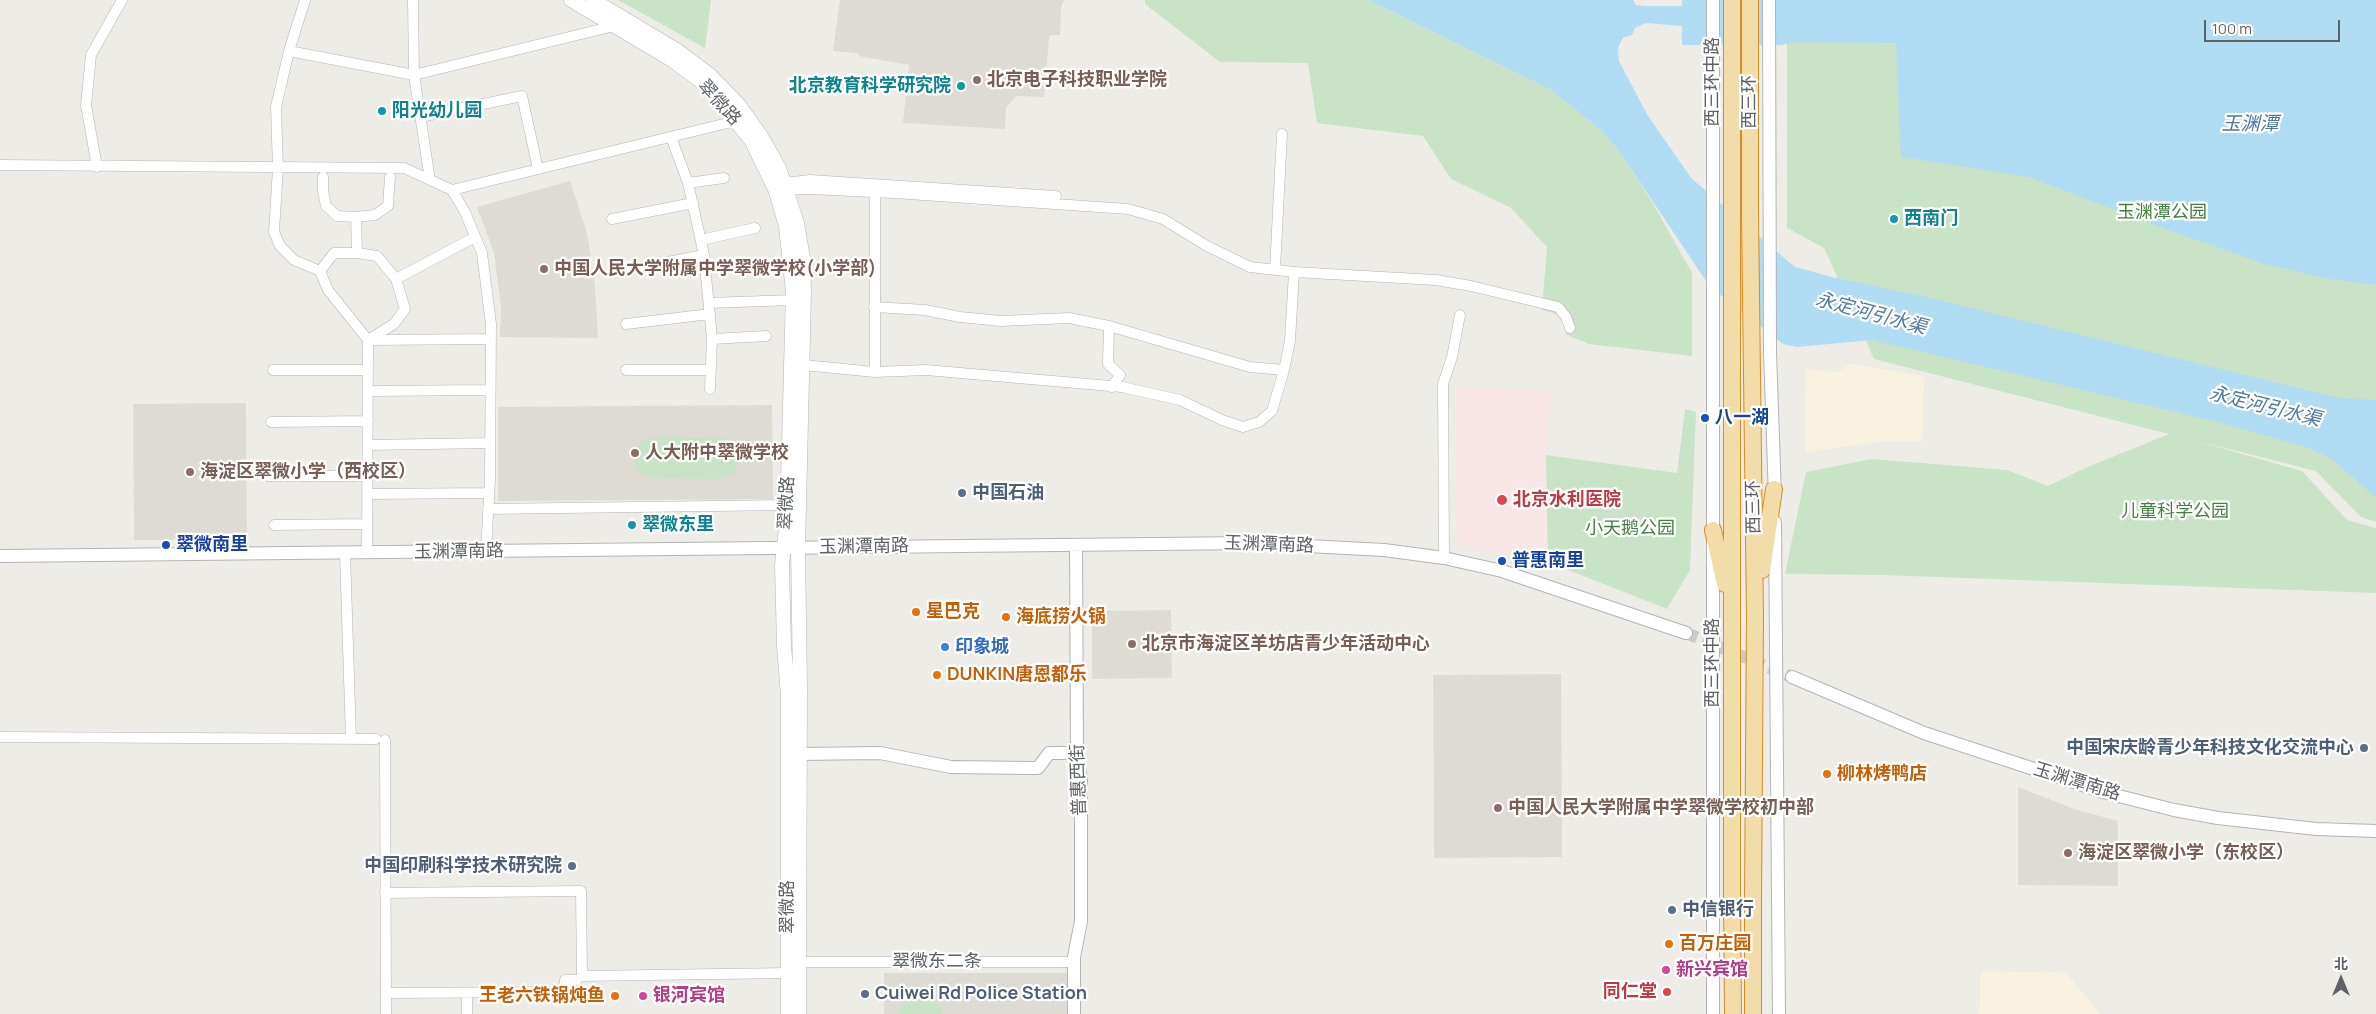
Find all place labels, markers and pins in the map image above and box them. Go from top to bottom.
place label: 北京电子科技职业学院 [987,69,1167,91]
marker: 北京电子科技职业学院 [971,74,983,86]
place label: 北京教育科学研究院 [789,75,951,97]
marker: 北京教育科学研究院 [955,80,967,92]
place label: 阳光幼儿园 [392,100,482,122]
marker: 阳光幼儿园 [376,105,388,117]
place label: 西南门 [1904,208,1958,230]
marker: 西南门 [1888,213,1900,225]
place label: 中国人民大学附属中学翠微学校(小学部) [554,258,876,280]
marker: 中国人民大学附属中学翠微学校(小学部) [538,263,550,275]
place label: 八一湖 [1715,407,1769,429]
marker: 八一湖 [1699,412,1711,424]
place label: 人大附中翠微学校 [645,442,789,464]
marker: 人大附中翠微学校 [629,447,641,459]
place label: 海淀区翠微小学（西校区） [200,461,416,483]
marker: 海淀区翠微小学（西校区） [184,466,196,478]
place label: 中国石油 [972,482,1044,504]
marker: 中国石油 [956,487,968,499]
place label: 北京水利医院 [1513,489,1621,511]
marker: 北京水利医院 [1495,493,1509,507]
place label: 翠微东里 [642,514,714,536]
marker: 翠微东里 [626,519,638,531]
place label: 翠微南里 [176,534,248,556]
marker: 翠微南里 [160,539,172,551]
place label: 普惠南里 [1512,550,1584,572]
marker: 普惠南里 [1496,555,1508,567]
place label: 星巴克 [926,601,980,623]
marker: 星巴克 [910,606,922,618]
place label: 海底捞火锅 [1016,606,1106,628]
marker: 海底捞火锅 [1000,611,1012,623]
place label: 北京市海淀区羊坊店青少年活动中心 [1142,633,1430,655]
place label: 印象城 [955,636,1009,658]
marker: 北京市海淀区羊坊店青少年活动中心 [1126,638,1138,650]
marker: 印象城 [939,641,951,653]
place label: DUNKIN唐恩都乐 [947,664,1087,686]
marker: DUNKIN唐恩都乐 [931,669,943,681]
place label: 中国宋庆龄青少年科技文化交流中心 [2066,737,2354,759]
marker: 中国宋庆龄青少年科技文化交流中心 [2358,742,2370,754]
place label: 柳林烤鸭店 [1837,763,1927,785]
marker: 柳林烤鸭店 [1821,768,1833,780]
place label: 中国人民大学附属中学翠微学校初中部 [1508,797,1814,819]
marker: 中国人民大学附属中学翠微学校初中部 [1492,802,1504,814]
place label: 海淀区翠微小学（东校区） [2078,842,2294,864]
marker: 海淀区翠微小学（东校区） [2062,847,2074,859]
place label: 中国印刷科学技术研究院 [364,855,562,877]
marker: 中国印刷科学技术研究院 [566,860,578,872]
place label: 中信银行 [1682,899,1754,921]
marker: 中信银行 [1666,904,1678,916]
place label: 百万庄园 [1679,933,1751,955]
marker: 百万庄园 [1663,938,1675,950]
place label: 新兴宾馆 [1676,959,1748,981]
marker: 新兴宾馆 [1660,964,1672,976]
place label: 同仁堂 [1603,981,1657,1003]
place label: Cuiwei Rd Police Station [875,983,1087,1005]
place label: 王老六铁锅炖鱼 [479,985,605,1007]
place label: 银河宾馆 [653,985,725,1007]
marker: 同仁堂 [1661,986,1673,998]
marker: Cuiwei Rd Police Station [859,988,871,1000]
marker: 王老六铁锅炖鱼 [609,990,621,1002]
marker: 银河宾馆 [637,990,649,1002]

